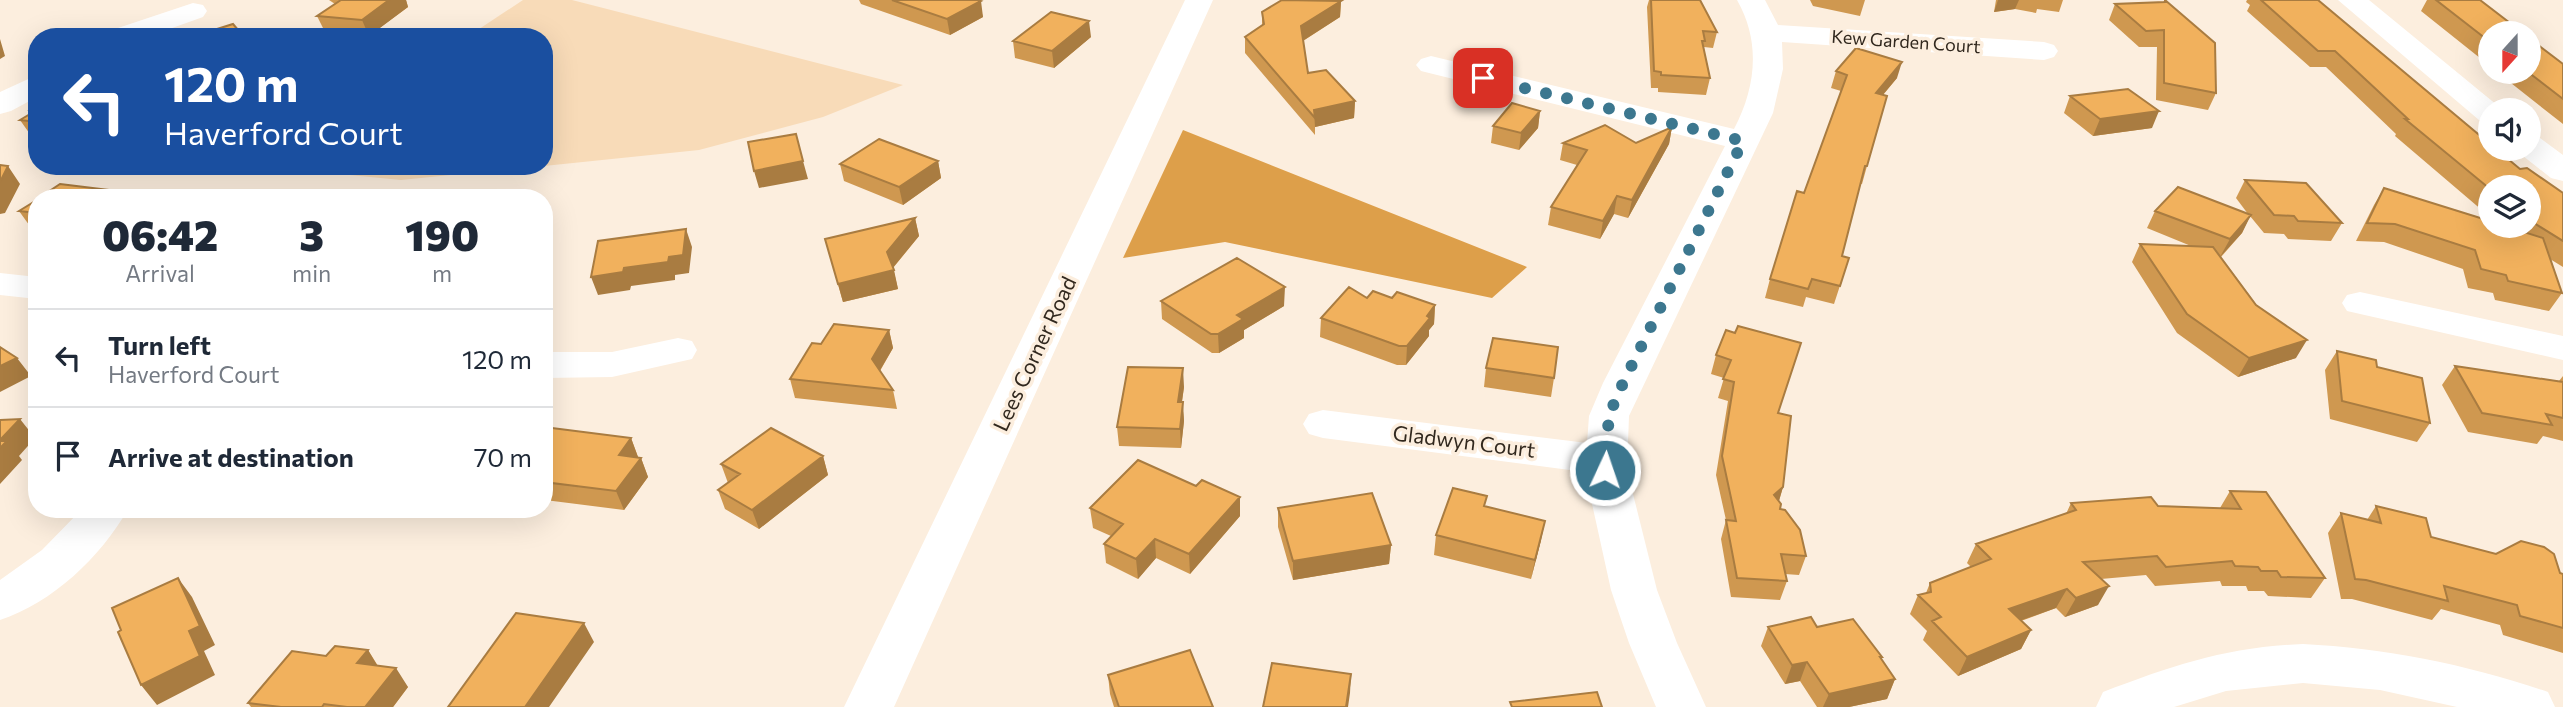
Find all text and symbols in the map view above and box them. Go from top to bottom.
north arrow [2478,21,2541,84]
map controls [2478,21,2541,238]
street label: Kew Garden Court [1831,25,1981,57]
pin [1453,48,1513,108]
text: 120 m [164,52,298,112]
icon: left [49,56,140,147]
icon: arrive [1464,59,1502,97]
button: sound [2478,98,2541,161]
text: Haverford Court [164,112,403,152]
button: layers [2478,175,2541,238]
text: 06:42 [102,208,218,260]
text: 3 [299,208,324,260]
text: 190 [405,208,479,260]
text: Arrival [125,259,195,287]
text: min [292,259,331,287]
text: m [432,259,452,287]
street label: Lees Corner Road [987,272,1080,435]
text: Turn left [108,329,211,360]
icon: left [49,339,87,377]
text: 120 m [462,343,532,374]
text: Haverford Court [108,360,279,388]
street label: Gladwyn Court [1392,419,1537,462]
position arrow [1568,433,1642,507]
icon: arrive [49,437,87,475]
text: Arrive at destination [108,441,354,472]
text: 70 m [474,441,532,472]

